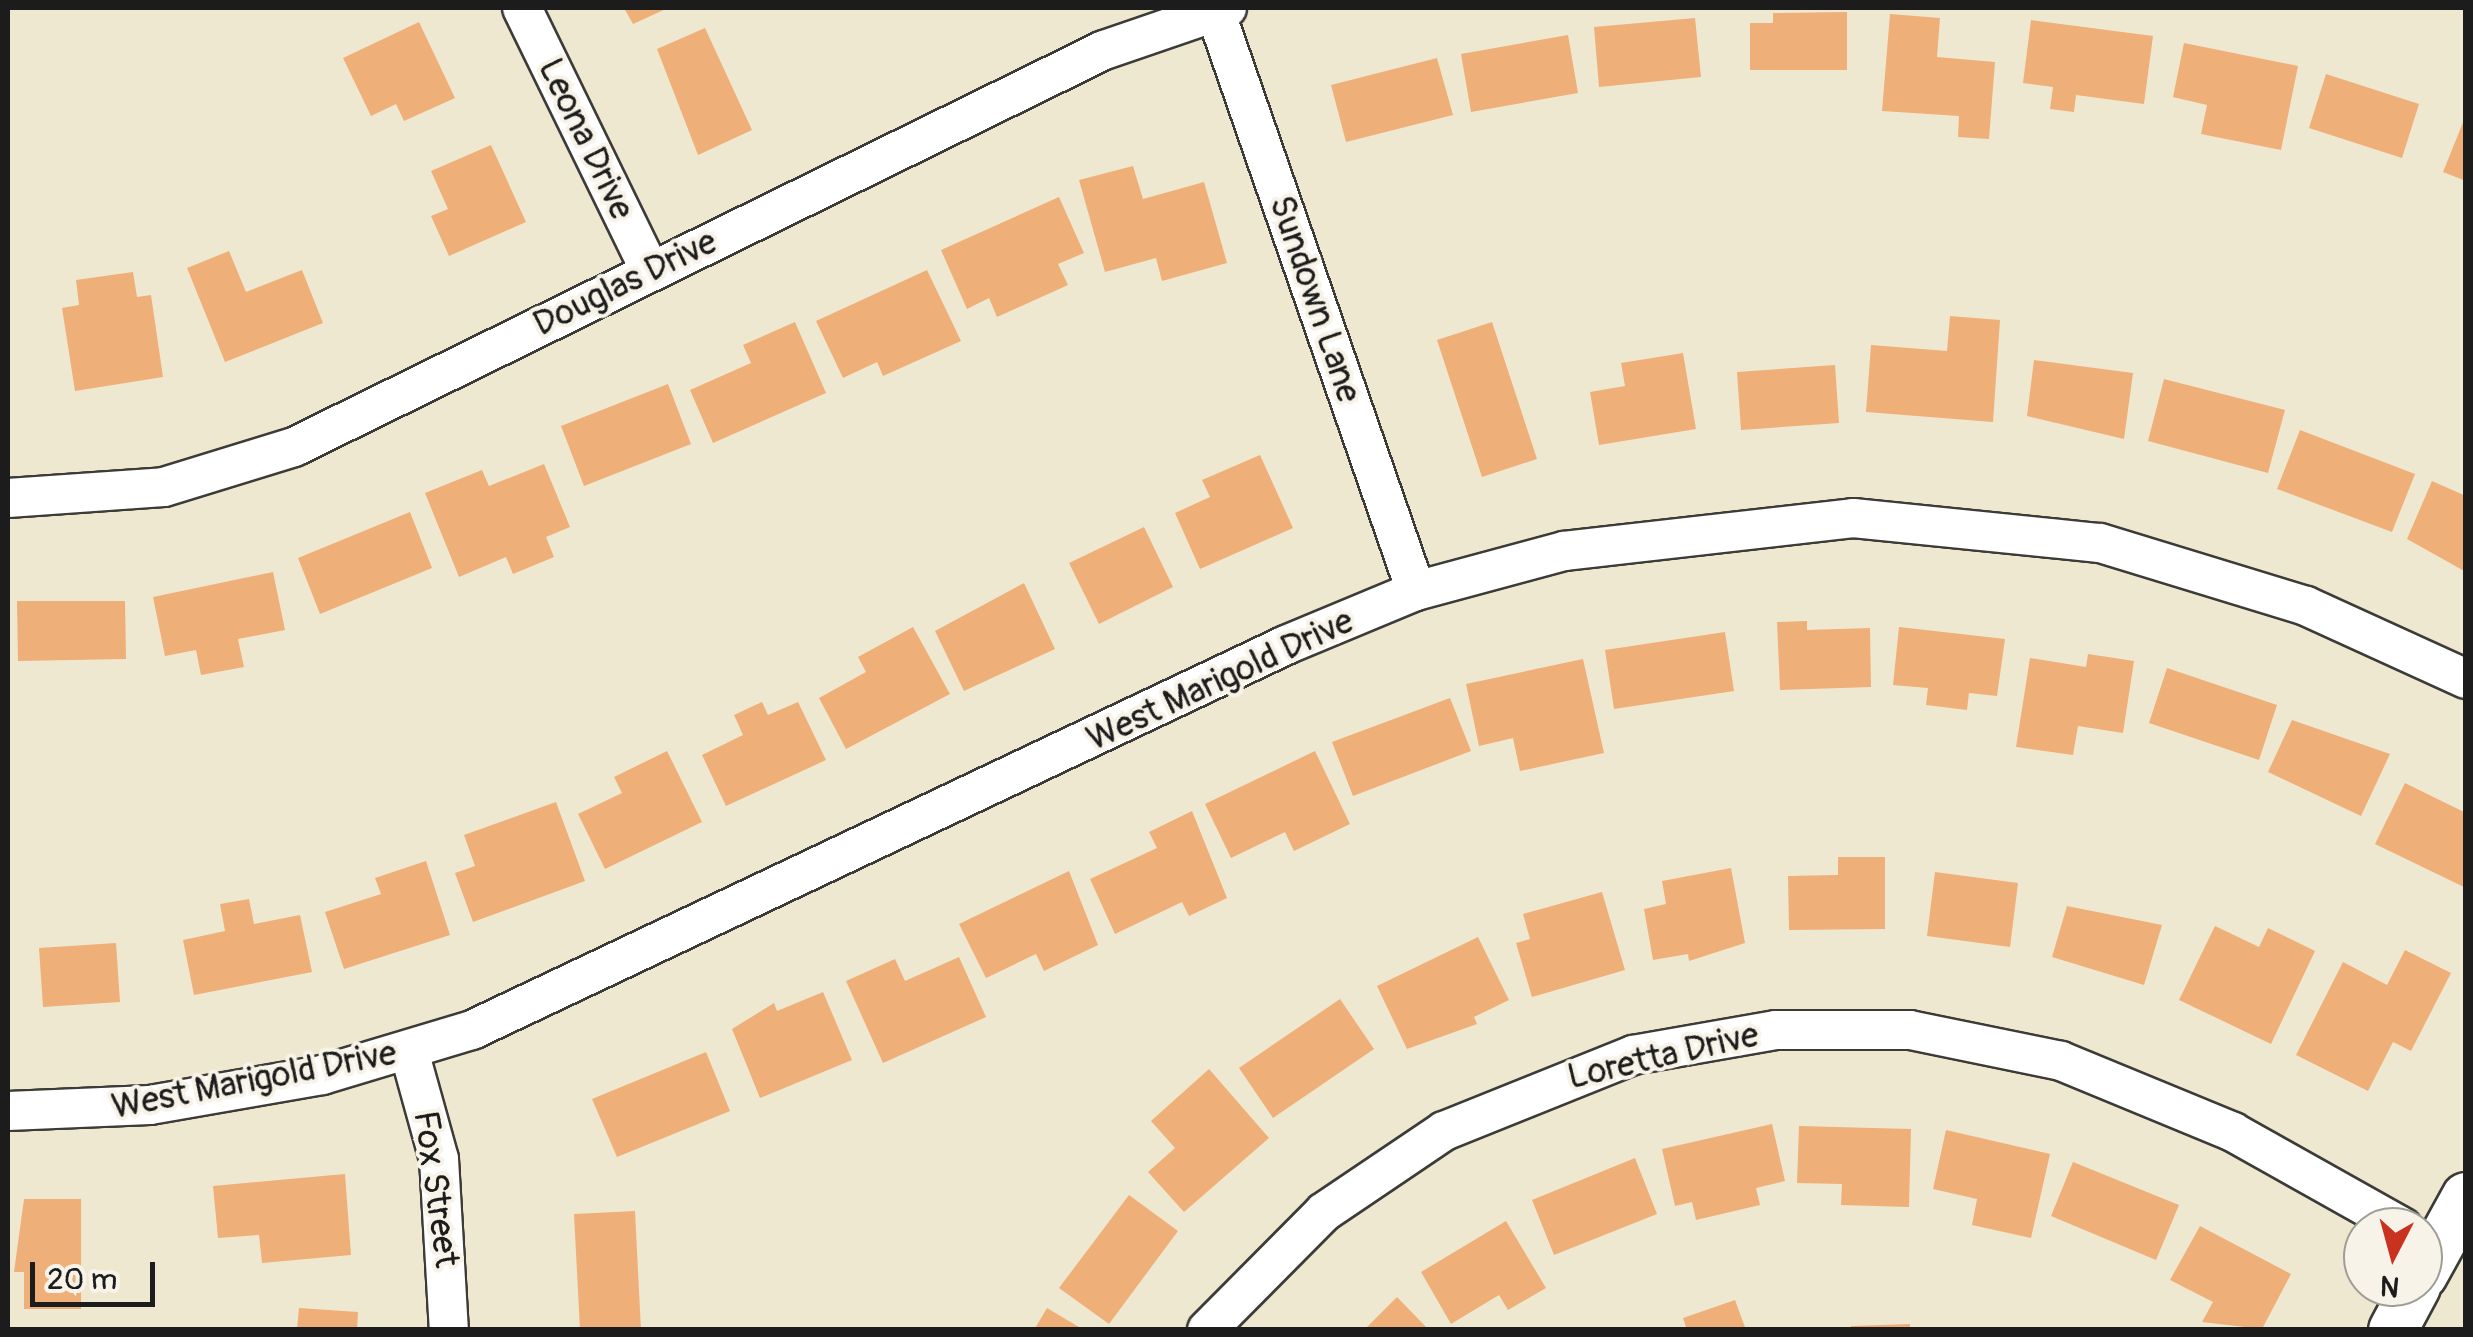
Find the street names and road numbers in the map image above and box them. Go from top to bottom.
street label: Leona Drive [529,52,643,226]
street label: Sundown Lane [1260,190,1370,408]
street label: Douglas Drive [527,221,723,345]
street label: West Marigold Drive [1080,600,1360,760]
street label: Loretta Drive [1564,1014,1762,1098]
street label: West Marigold Drive [108,1032,400,1128]
street label: Fox Street [404,1108,468,1270]

